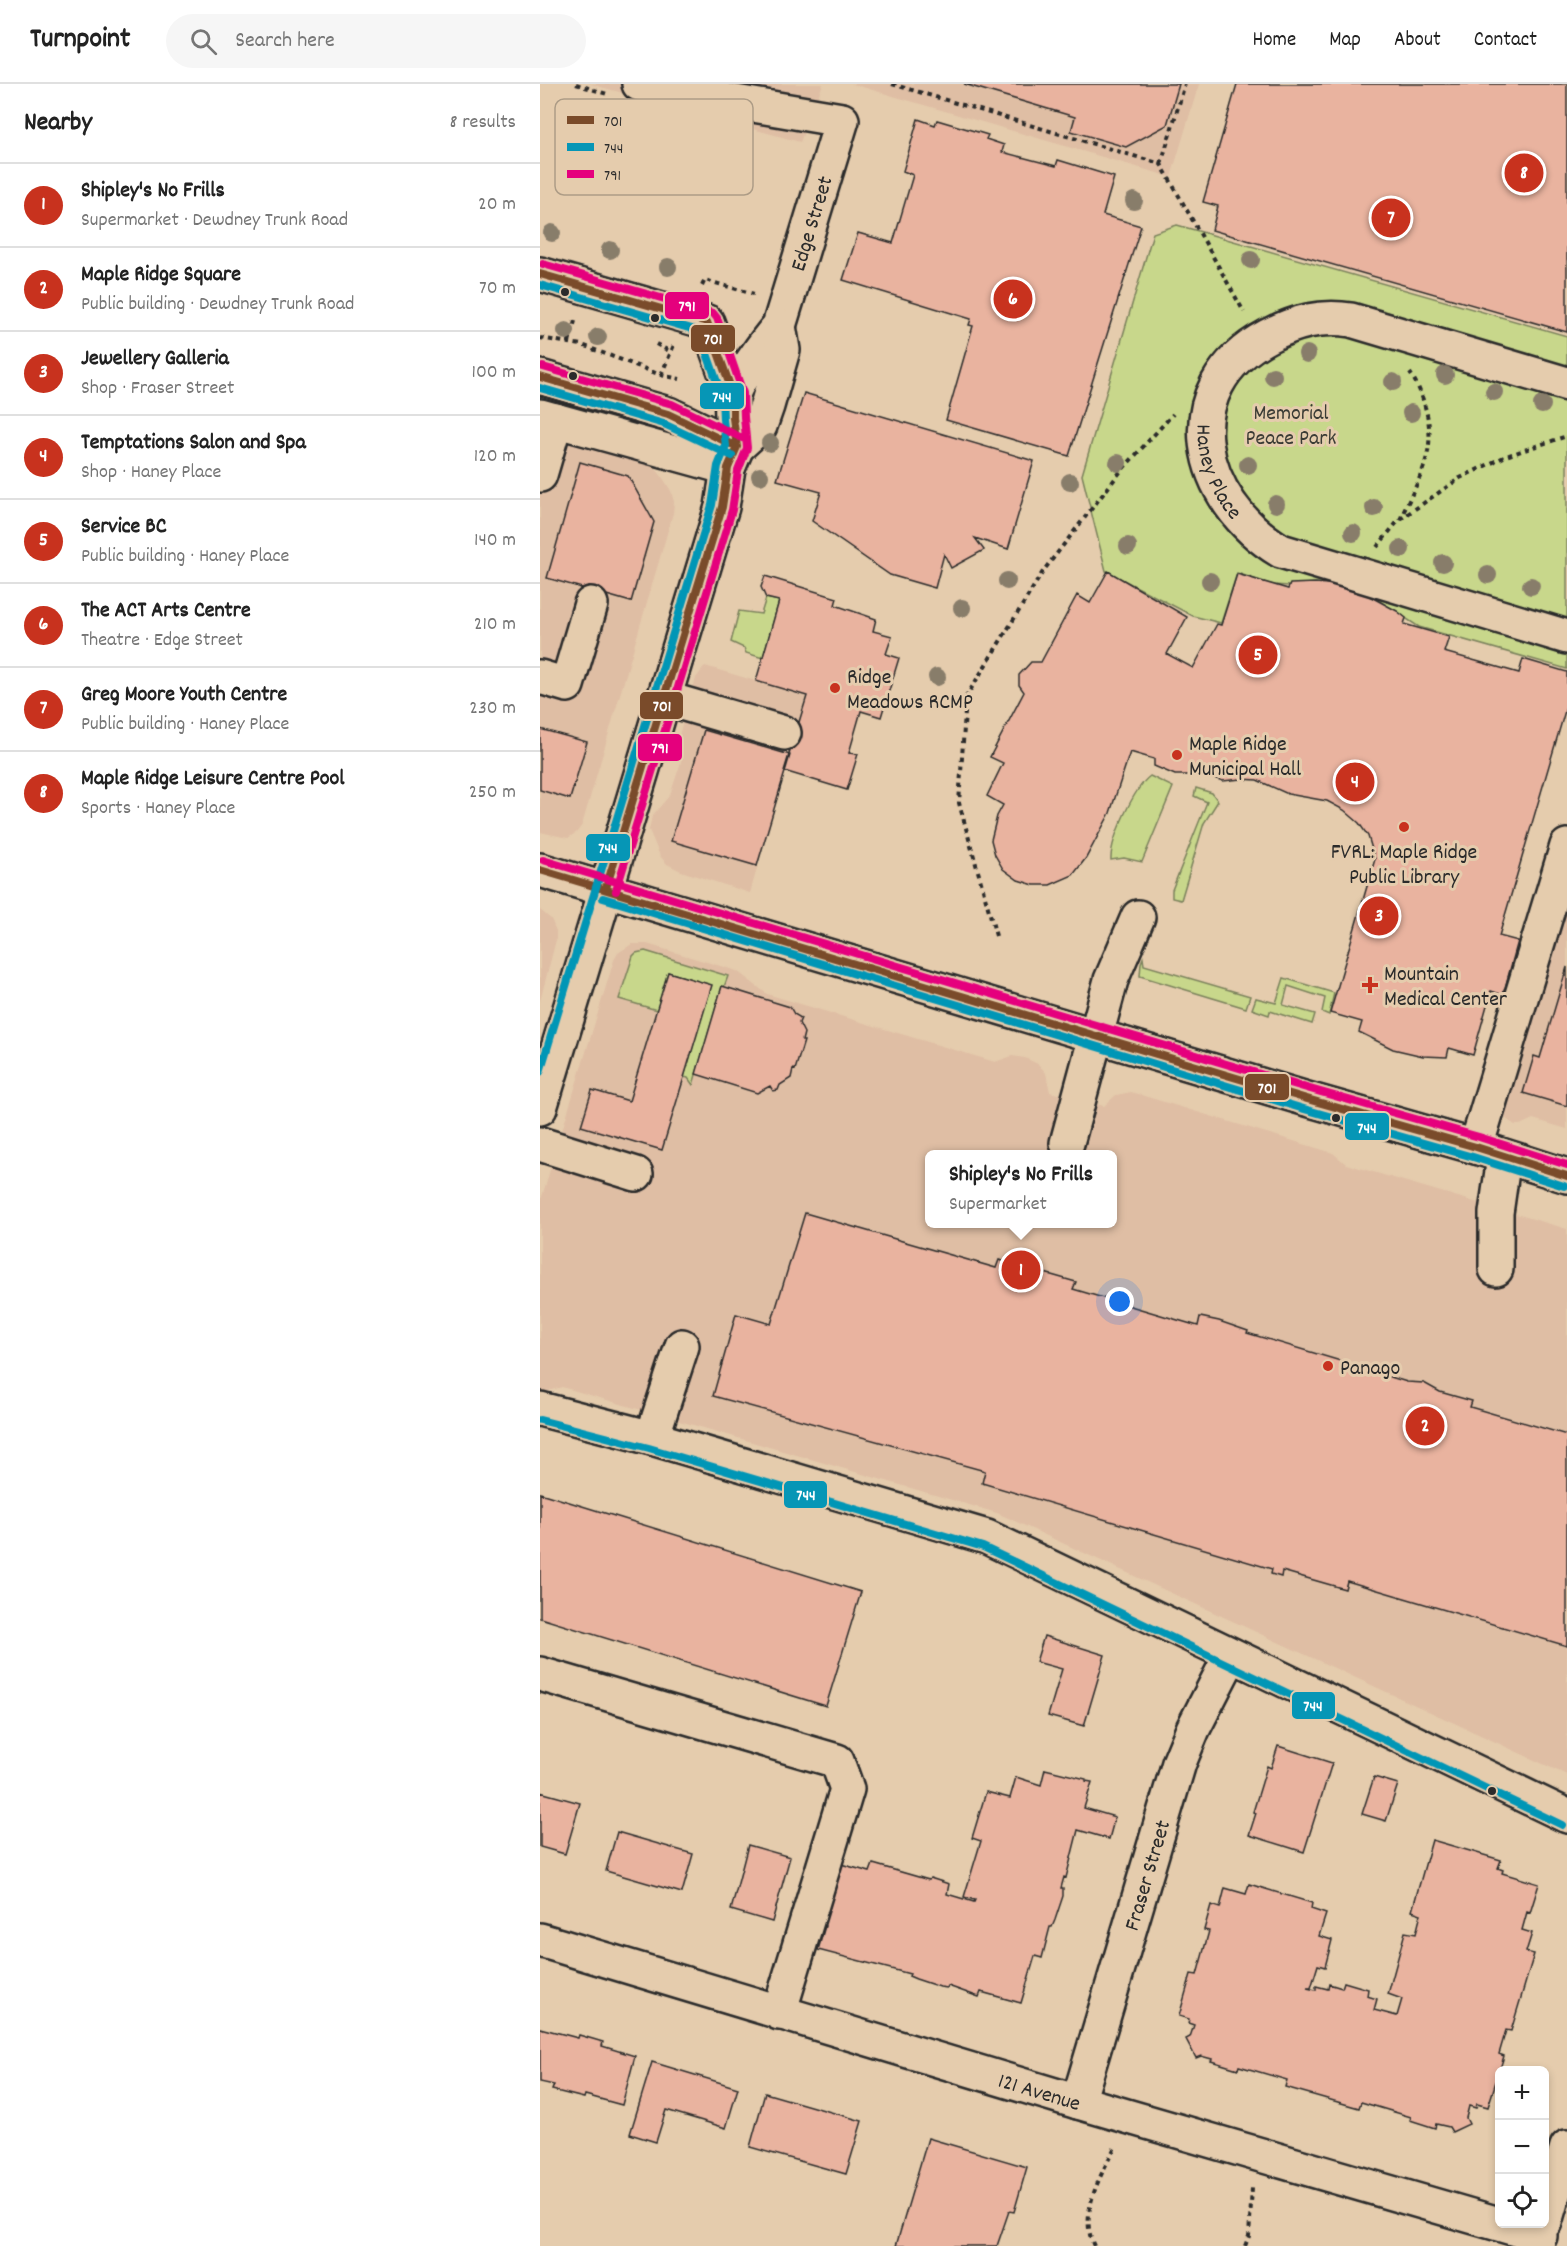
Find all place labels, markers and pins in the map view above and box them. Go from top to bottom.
pin: 8 [1504,150,1544,196]
pin: 7 [1372,196,1410,240]
pin: 6 [994,276,1032,322]
unlabelled marker [559,286,571,298]
unlabelled marker [649,312,661,324]
unlabelled marker [567,370,579,382]
pin: 5 [1238,632,1278,678]
place label: Ridge Meadows RCMP [847,663,973,719]
marker: Ridge Meadows RCMP [828,681,842,695]
place label: Maple Ridge Municipal Hall [1189,730,1301,786]
marker: Maple Ridge Municipal Hall [1170,748,1184,762]
pin: 4 [1336,760,1374,804]
marker: FVRL: Maple Ridge Public Library [1397,820,1411,834]
place label: FVRL: Maple Ridge Public Library [1331,838,1477,894]
pin: 3 [1360,894,1398,938]
place label: Mountain Medical Center [1384,960,1508,1016]
marker: Mountain Medical Center [1361,976,1379,994]
unlabelled marker [1330,1112,1342,1124]
pin: 1 [1002,1248,1040,1292]
place label: Panago [1340,1354,1400,1385]
marker: Panago [1321,1359,1335,1373]
pin: 2 [1406,1404,1444,1448]
unlabelled marker [1486,1785,1498,1797]

